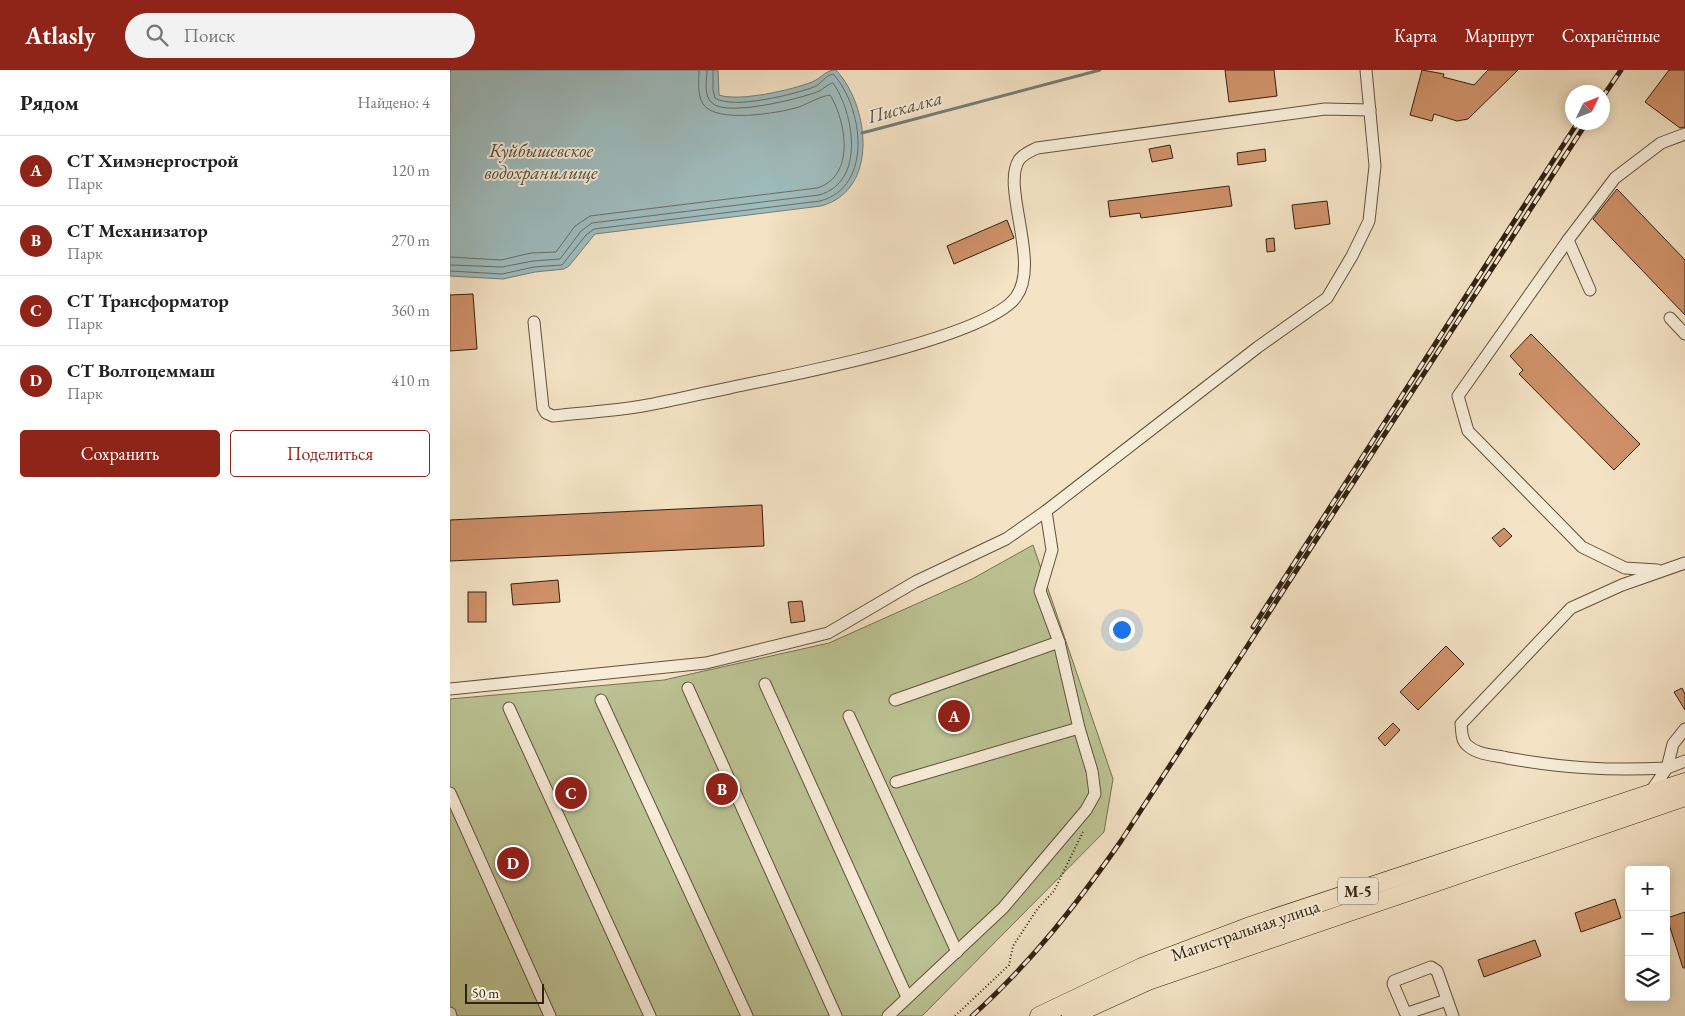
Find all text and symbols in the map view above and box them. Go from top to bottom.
search box [125,13,475,58]
text: Atlasly [25,20,95,51]
icon: search [143,21,171,49]
text: Поиск [183,23,235,48]
text: Карта [1394,24,1437,47]
text: Маршрут [1465,24,1534,47]
text: Сохранённые [1562,24,1660,47]
water label: Пискалка [864,85,945,129]
north arrow [1565,85,1610,130]
text: Рядом [20,89,79,116]
text: Найдено: 4 [358,92,430,113]
water label: Куйбышевское водохранилище [484,138,598,185]
text: СТ Химэнергострой [67,148,238,173]
text: A [30,160,42,181]
text: 120 m [391,160,430,181]
text: Парк [67,173,103,194]
text: СТ Механизатор [67,218,208,243]
text: B [31,230,41,251]
text: 270 m [391,230,430,251]
text: Парк [67,243,103,264]
text: СТ Трансформатор [67,288,229,313]
text: C [30,300,42,321]
text: 360 m [391,300,430,321]
text: Парк [67,313,103,334]
text: СТ Волгоцеммаш [67,358,215,383]
text: D [30,370,42,391]
text: 410 m [391,370,430,391]
text: Парк [67,383,103,404]
button: Сохранить [20,430,220,477]
button: Поделиться [230,430,430,477]
your location [1109,617,1135,643]
pin: A [938,697,970,735]
pin: B [706,770,738,808]
pin: C [555,774,587,812]
pin: D [497,844,529,882]
map controls [1625,866,1670,1001]
button: + [1625,866,1670,911]
road number: М-5 [1338,878,1378,904]
street label: Магистральная улица [1168,894,1323,966]
button: − [1625,911,1670,956]
button: layers [1625,956,1670,1001]
scale bar [465,981,544,1004]
text: 50 m [472,984,499,1002]

